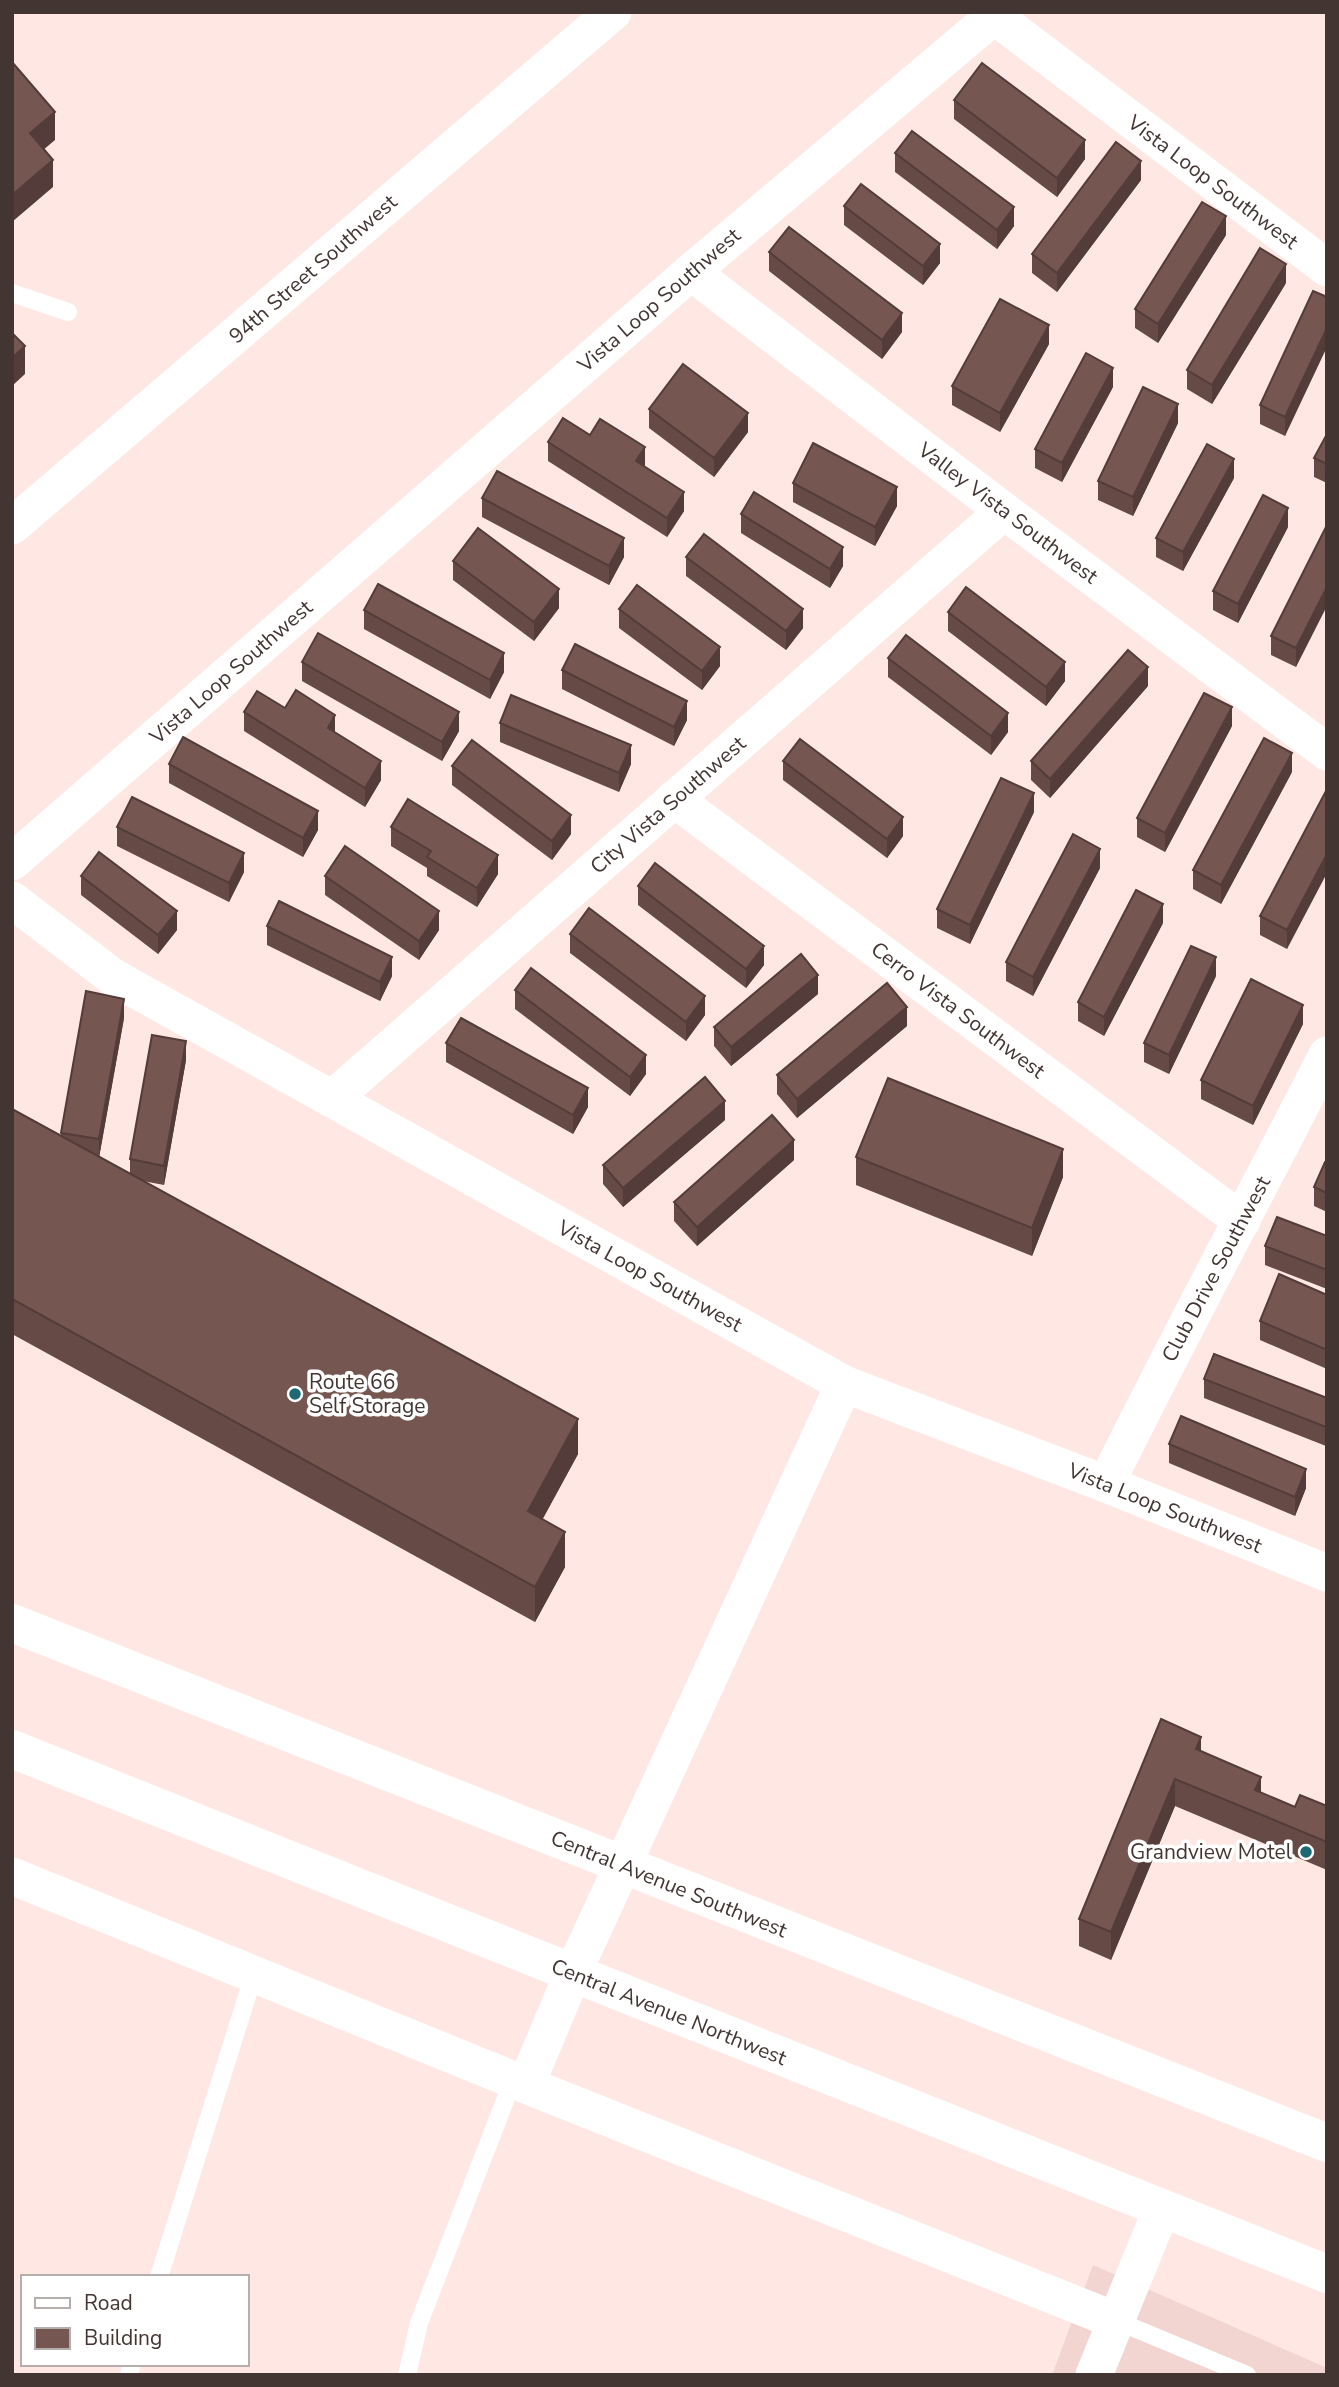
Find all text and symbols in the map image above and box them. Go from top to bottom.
street label: Vista Loop Southwest [1121,108,1305,256]
street label: 94th Street Southwest [223,188,403,350]
street label: Vista Loop Southwest [571,221,747,379]
street label: Valley Vista Southwest [911,435,1104,590]
street label: Vista Loop Southwest [143,593,319,751]
street label: City Vista Southwest [584,729,752,880]
street label: Cerro Vista Southwest [865,935,1051,1085]
street label: Club Drive Southwest [1155,1171,1277,1367]
street label: Vista Loop Southwest [552,1213,748,1339]
place label: Route 66 Self Storage [309,1368,425,1420]
marker: Route 66 Self Storage [287,1386,303,1402]
street label: Vista Loop Southwest [1063,1456,1267,1560]
street label: Central Avenue Southwest [547,1824,792,1945]
place label: Grandview Motel [1130,1838,1293,1866]
marker: Grandview Motel [1298,1844,1314,1860]
street label: Central Avenue Northwest [547,1952,791,2072]
legend [21,2275,248,2366]
text: Road [84,2289,133,2317]
text: Building [84,2324,162,2352]

